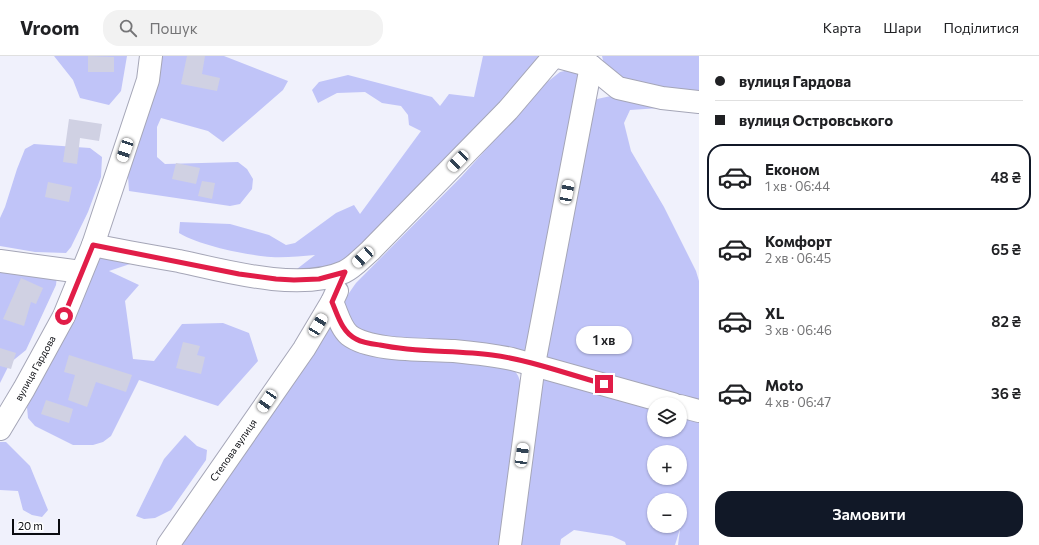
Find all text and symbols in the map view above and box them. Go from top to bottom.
search box [103,10,383,46]
text: Vroom [20,16,79,39]
icon: search [117,17,139,39]
text: Пошук [149,19,198,37]
text: Карта [823,19,861,36]
text: Шари [883,19,921,36]
text: Поділитися [943,19,1019,36]
text: вулиця Гардова [739,72,851,90]
text: вулиця Островського [739,111,893,129]
car [115,137,135,163]
car [445,148,471,174]
icon: car [717,159,753,195]
text: Економ [765,160,820,178]
text: 48 ₴ [990,168,1021,186]
text: 1 хв · 06:44 [765,178,830,194]
car [559,179,575,205]
icon: car [717,231,753,267]
text: Комфорт [765,232,832,250]
text: 65 ₴ [991,240,1021,258]
car [350,244,376,270]
text: 2 хв · 06:45 [765,250,831,266]
icon: car [717,303,753,339]
text: XL [765,304,784,322]
route start [55,307,73,325]
car [307,312,329,338]
text: 82 ₴ [991,312,1021,330]
text: 3 хв · 06:46 [765,322,832,338]
callout: 1 хв [576,326,632,354]
text: 1 хв [593,332,615,348]
street label: вулиця Гардова [12,333,58,403]
route end [595,375,613,393]
icon: car [717,375,753,411]
text: Moto [765,376,804,394]
text: 36 ₴ [991,384,1021,402]
car [255,388,279,414]
text: 4 хв · 06:47 [765,394,831,410]
map controls [647,397,687,533]
button: layers [647,397,687,437]
street label: Степова вулиця [207,416,259,484]
car [514,442,530,468]
button: + [647,445,687,485]
button: Замовити [715,491,1023,537]
button: − [647,493,687,533]
scale bar [12,517,60,536]
text: 20 m [18,519,43,532]

